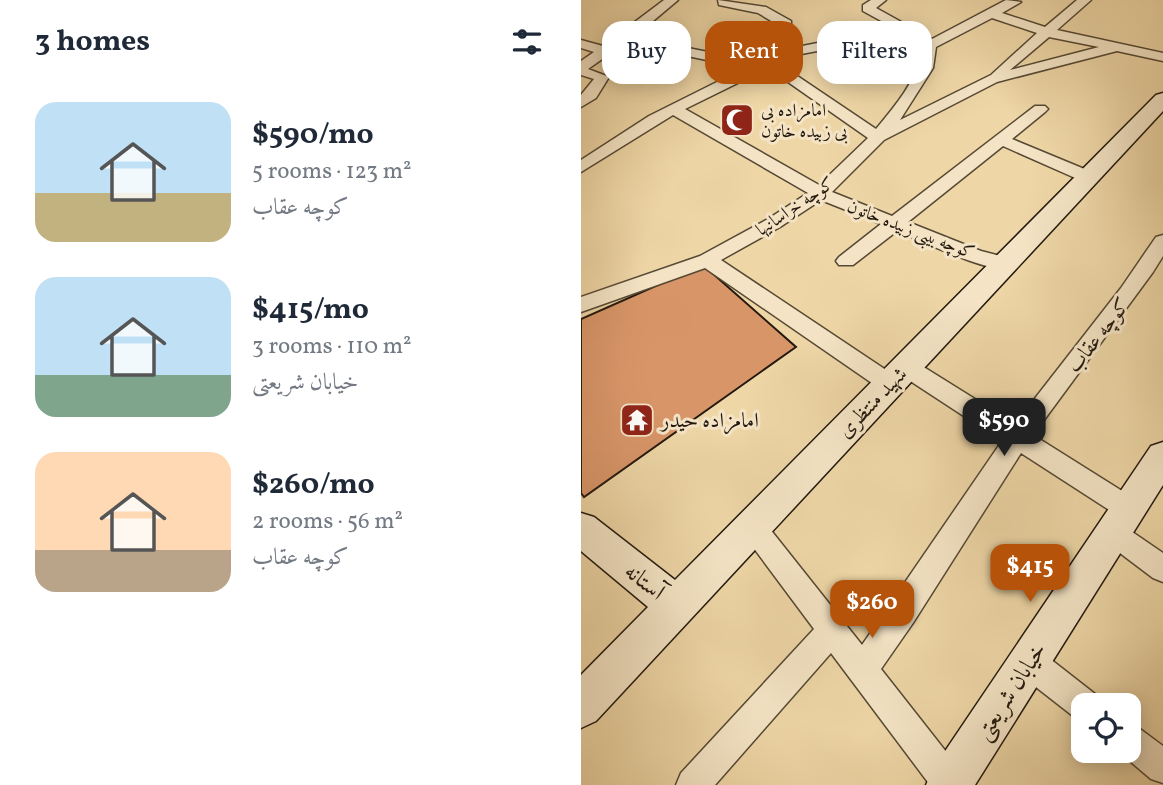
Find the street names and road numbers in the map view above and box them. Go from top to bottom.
street label: کوچه خراسانیها [752,172,840,243]
street label: کوچه بیبی زبیده خاتون [843,195,978,267]
street label: کوچه عقاب [1061,292,1138,380]
street label: شهید منتظری [832,361,915,445]
street label: آستانه [616,556,674,611]
street label: خیابان شریعتی [967,636,1056,748]

